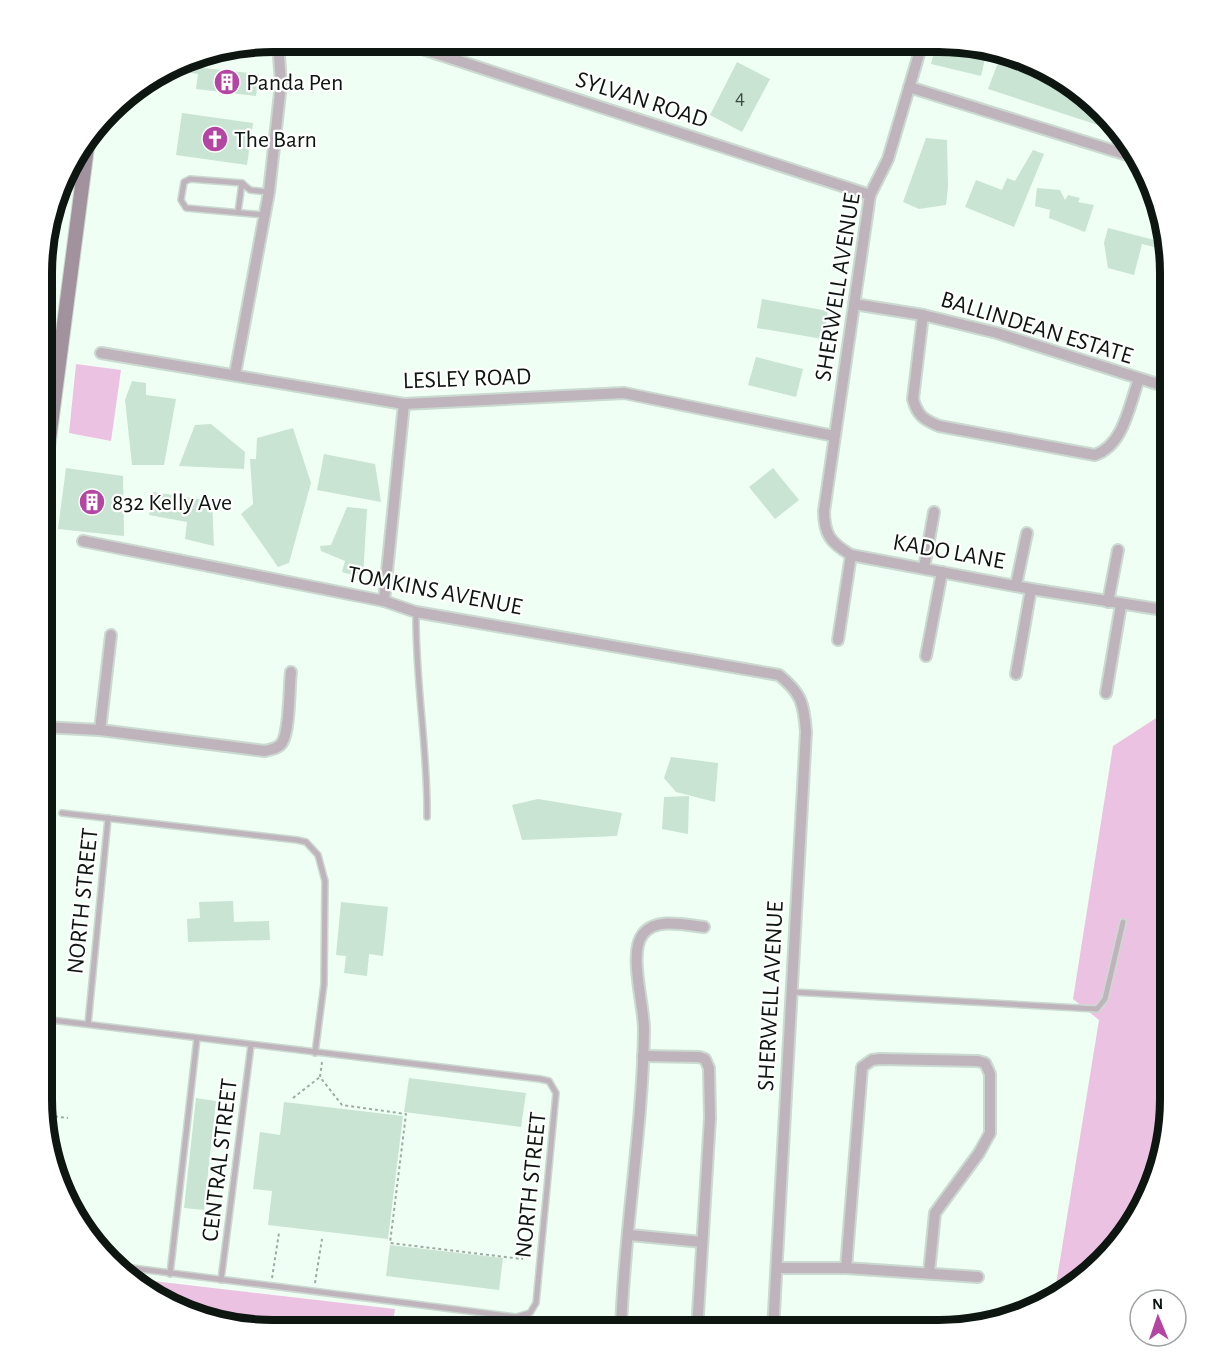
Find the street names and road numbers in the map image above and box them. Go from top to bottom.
street label: SYLVAN ROAD [573,67,711,133]
street label: SHERWELL AVENUE [811,191,865,383]
street label: BALLINDEAN ESTATE [938,287,1136,369]
street label: LESLEY ROAD [402,365,532,393]
street label: KADO LANE [891,530,1007,574]
street label: TOMKINS AVENUE [345,562,525,620]
street label: NORTH STREET [63,827,103,975]
street label: SHERWELL AVENUE [754,900,788,1092]
street label: CENTRAL STREET [198,1077,242,1243]
street label: NORTH STREET [511,1111,551,1259]

